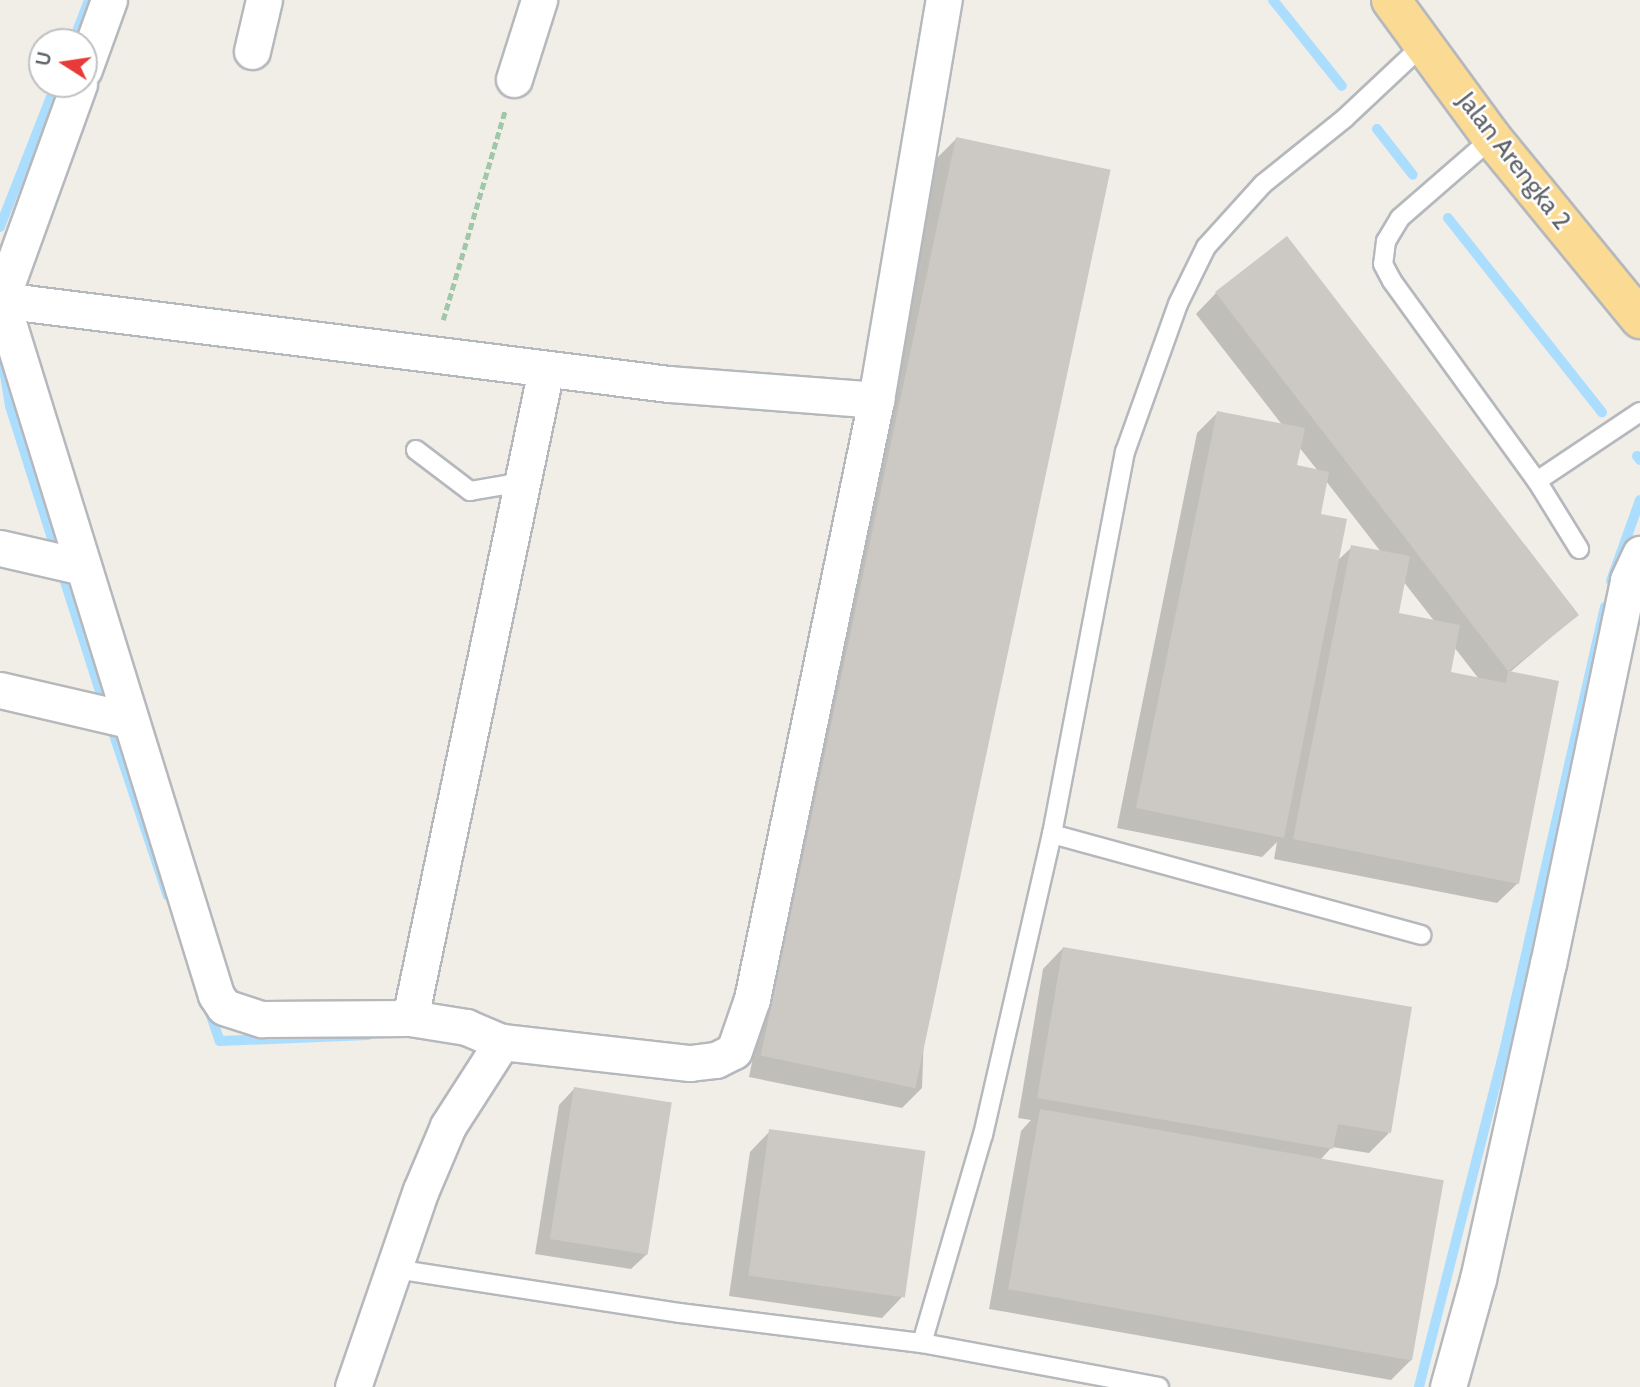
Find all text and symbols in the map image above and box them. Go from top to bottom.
north arrow [28,28,98,98]
text: U [31,50,57,68]
street label: Jalan Arengka 2 [1451,86,1577,236]

